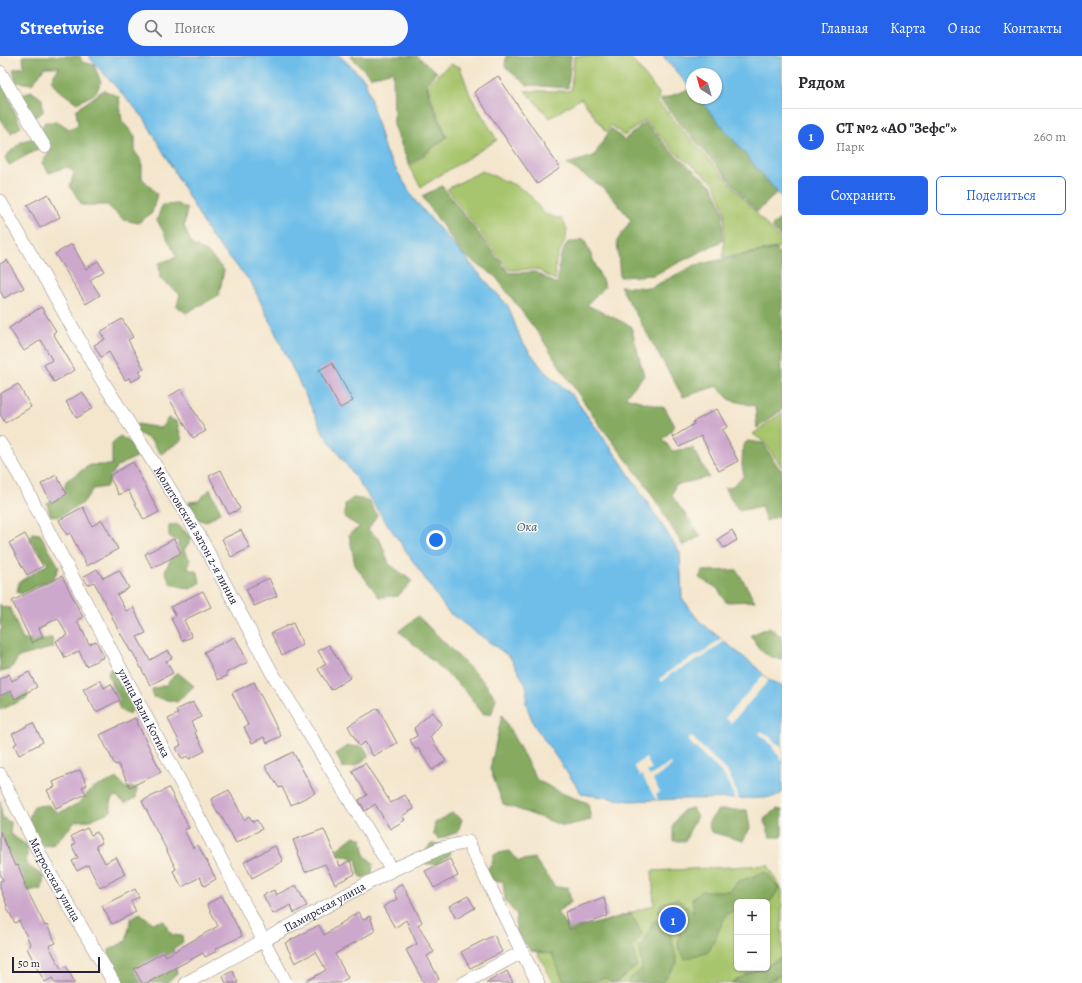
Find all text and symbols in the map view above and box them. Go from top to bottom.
search box [128,10,408,46]
text: Streetwise [20,15,104,41]
icon: search [142,17,164,39]
text: Поиск [174,18,215,38]
text: Главная [821,19,868,38]
text: Карта [890,19,926,38]
text: О нас [948,19,981,38]
text: Контакты [1003,19,1062,38]
north arrow [686,68,722,104]
text: Рядом [798,71,845,94]
text: СТ №2 «АО "Зефс"» [836,118,957,138]
text: 1 [809,128,813,145]
text: 260 m [1033,128,1066,145]
text: Парк [836,138,865,155]
button: Сохранить [798,176,928,215]
button: Поделиться [936,176,1066,215]
street label: Молитовский затон 2-я линия [150,464,242,607]
water label: Ока [517,518,537,535]
your location [426,530,446,550]
street label: улица Вали Котика [114,665,174,761]
street label: Матросская улица [25,835,85,925]
street label: Памирская улица [281,878,369,936]
map controls [734,899,770,971]
button: + [734,899,770,935]
pin: 1 [660,905,686,935]
button: − [734,935,770,971]
scale bar [12,955,100,974]
text: 50 m [18,956,40,971]

